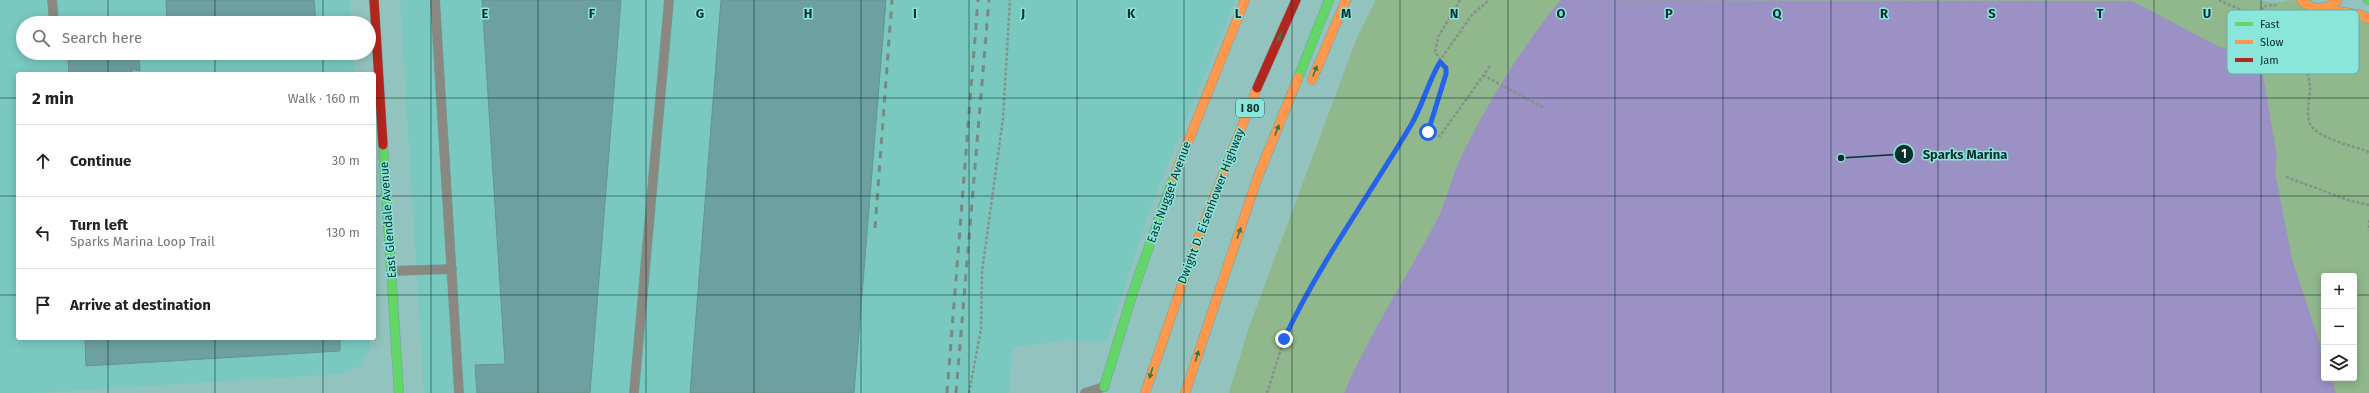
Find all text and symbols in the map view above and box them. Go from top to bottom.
text: E [482,6,489,21]
text: F [589,6,596,21]
text: G [696,6,704,21]
text: H [804,6,812,21]
text: I [913,6,917,21]
text: J [1020,6,1025,21]
text: K [1127,6,1136,21]
text: L [1235,6,1242,21]
text: M [1341,6,1351,21]
text: N [1450,6,1458,21]
text: O [1557,6,1566,21]
text: P [1665,6,1673,21]
text: Q [1773,6,1783,21]
text: R [1880,6,1889,21]
text: S [1988,6,1996,21]
text: T [2096,6,2104,21]
text: U [2203,6,2211,21]
legend [2227,10,2359,74]
search box [16,16,376,60]
text: Fast [2260,18,2280,31]
icon: search [30,27,52,49]
text: Search here [62,29,142,47]
one-way arrow [1277,30,1283,41]
text: Slow [2260,36,2284,49]
text: Jam [2260,54,2279,67]
one-way arrow [1313,65,1319,77]
text: 2 min [32,88,74,109]
text: Walk · 160 m [288,91,360,106]
road number: I 80 [1236,99,1264,117]
one-way arrow [1274,123,1280,135]
route start [1419,123,1437,141]
street label: Dwight D. Eisenhower Highway [1175,126,1247,286]
street label: East Nugget Avenue [1144,139,1194,245]
callout: Sparks Marina [1894,142,2015,167]
text: 1 [1901,147,1907,161]
text: Sparks Marina [1923,147,2007,162]
icon: ahead [32,150,54,172]
text: Continue [70,152,131,170]
text: 30 m [332,153,360,168]
street label: East Glendale Avenue [377,161,399,279]
text: Turn left [70,216,128,234]
icon: left [32,222,54,244]
text: 130 m [326,225,360,240]
one-way arrow [1236,226,1242,238]
text: Sparks Marina Loop Trail [70,234,215,249]
map controls [2321,273,2357,381]
button: + [2321,273,2357,309]
icon: arrive [32,294,54,316]
text: Arrive at destination [70,296,211,314]
button: − [2321,309,2357,345]
route end [1275,330,1293,348]
button: layers [2321,345,2357,381]
one-way arrow [1194,349,1200,361]
one-way arrow [1148,367,1154,379]

